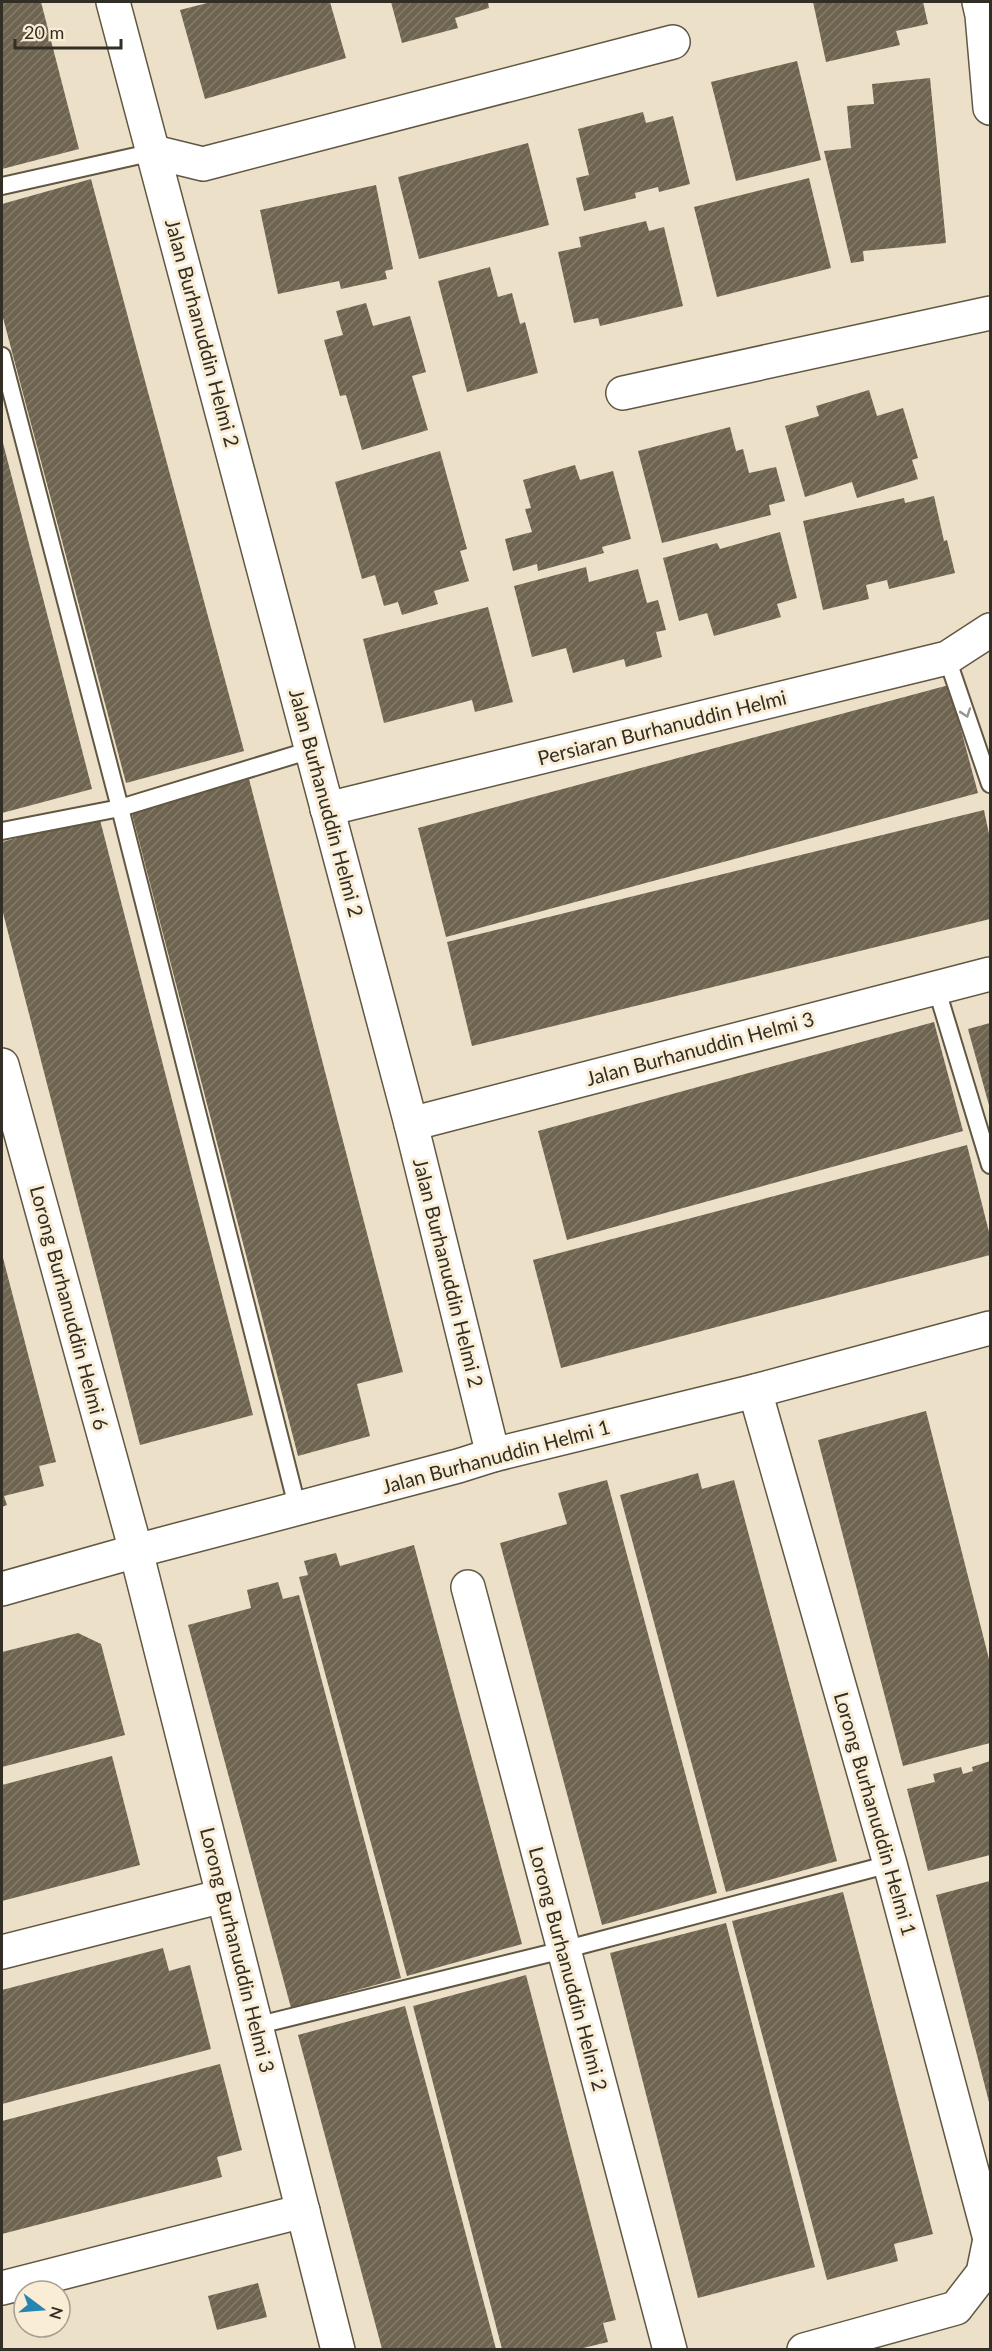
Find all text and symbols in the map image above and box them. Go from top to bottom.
scale bar [15,12,122,50]
text: 20 m [24,21,64,43]
street label: Jalan Burhanuddin Helmi 2 [161,216,245,449]
street label: Persiaran Burhanuddin Helmi [535,684,789,770]
street label: Jalan Burhanuddin Helmi 2 [285,686,369,919]
one-way arrow [959,707,972,718]
street label: Jalan Burhanuddin Helmi 3 [583,1006,816,1090]
street label: Jalan Burhanuddin Helmi 2 [409,1156,489,1390]
street label: Lorong Burhanuddin Helmi 6 [26,1183,114,1433]
street label: Jalan Burhanuddin Helmi 1 [379,1414,612,1498]
street label: Lorong Burhanuddin Helmi 1 [830,1689,922,1938]
street label: Lorong Burhanuddin Helmi 3 [196,1825,280,2075]
street label: Lorong Burhanuddin Helmi 2 [525,1844,613,2094]
north arrow [12,2279,72,2339]
text: N [46,2305,68,2322]

